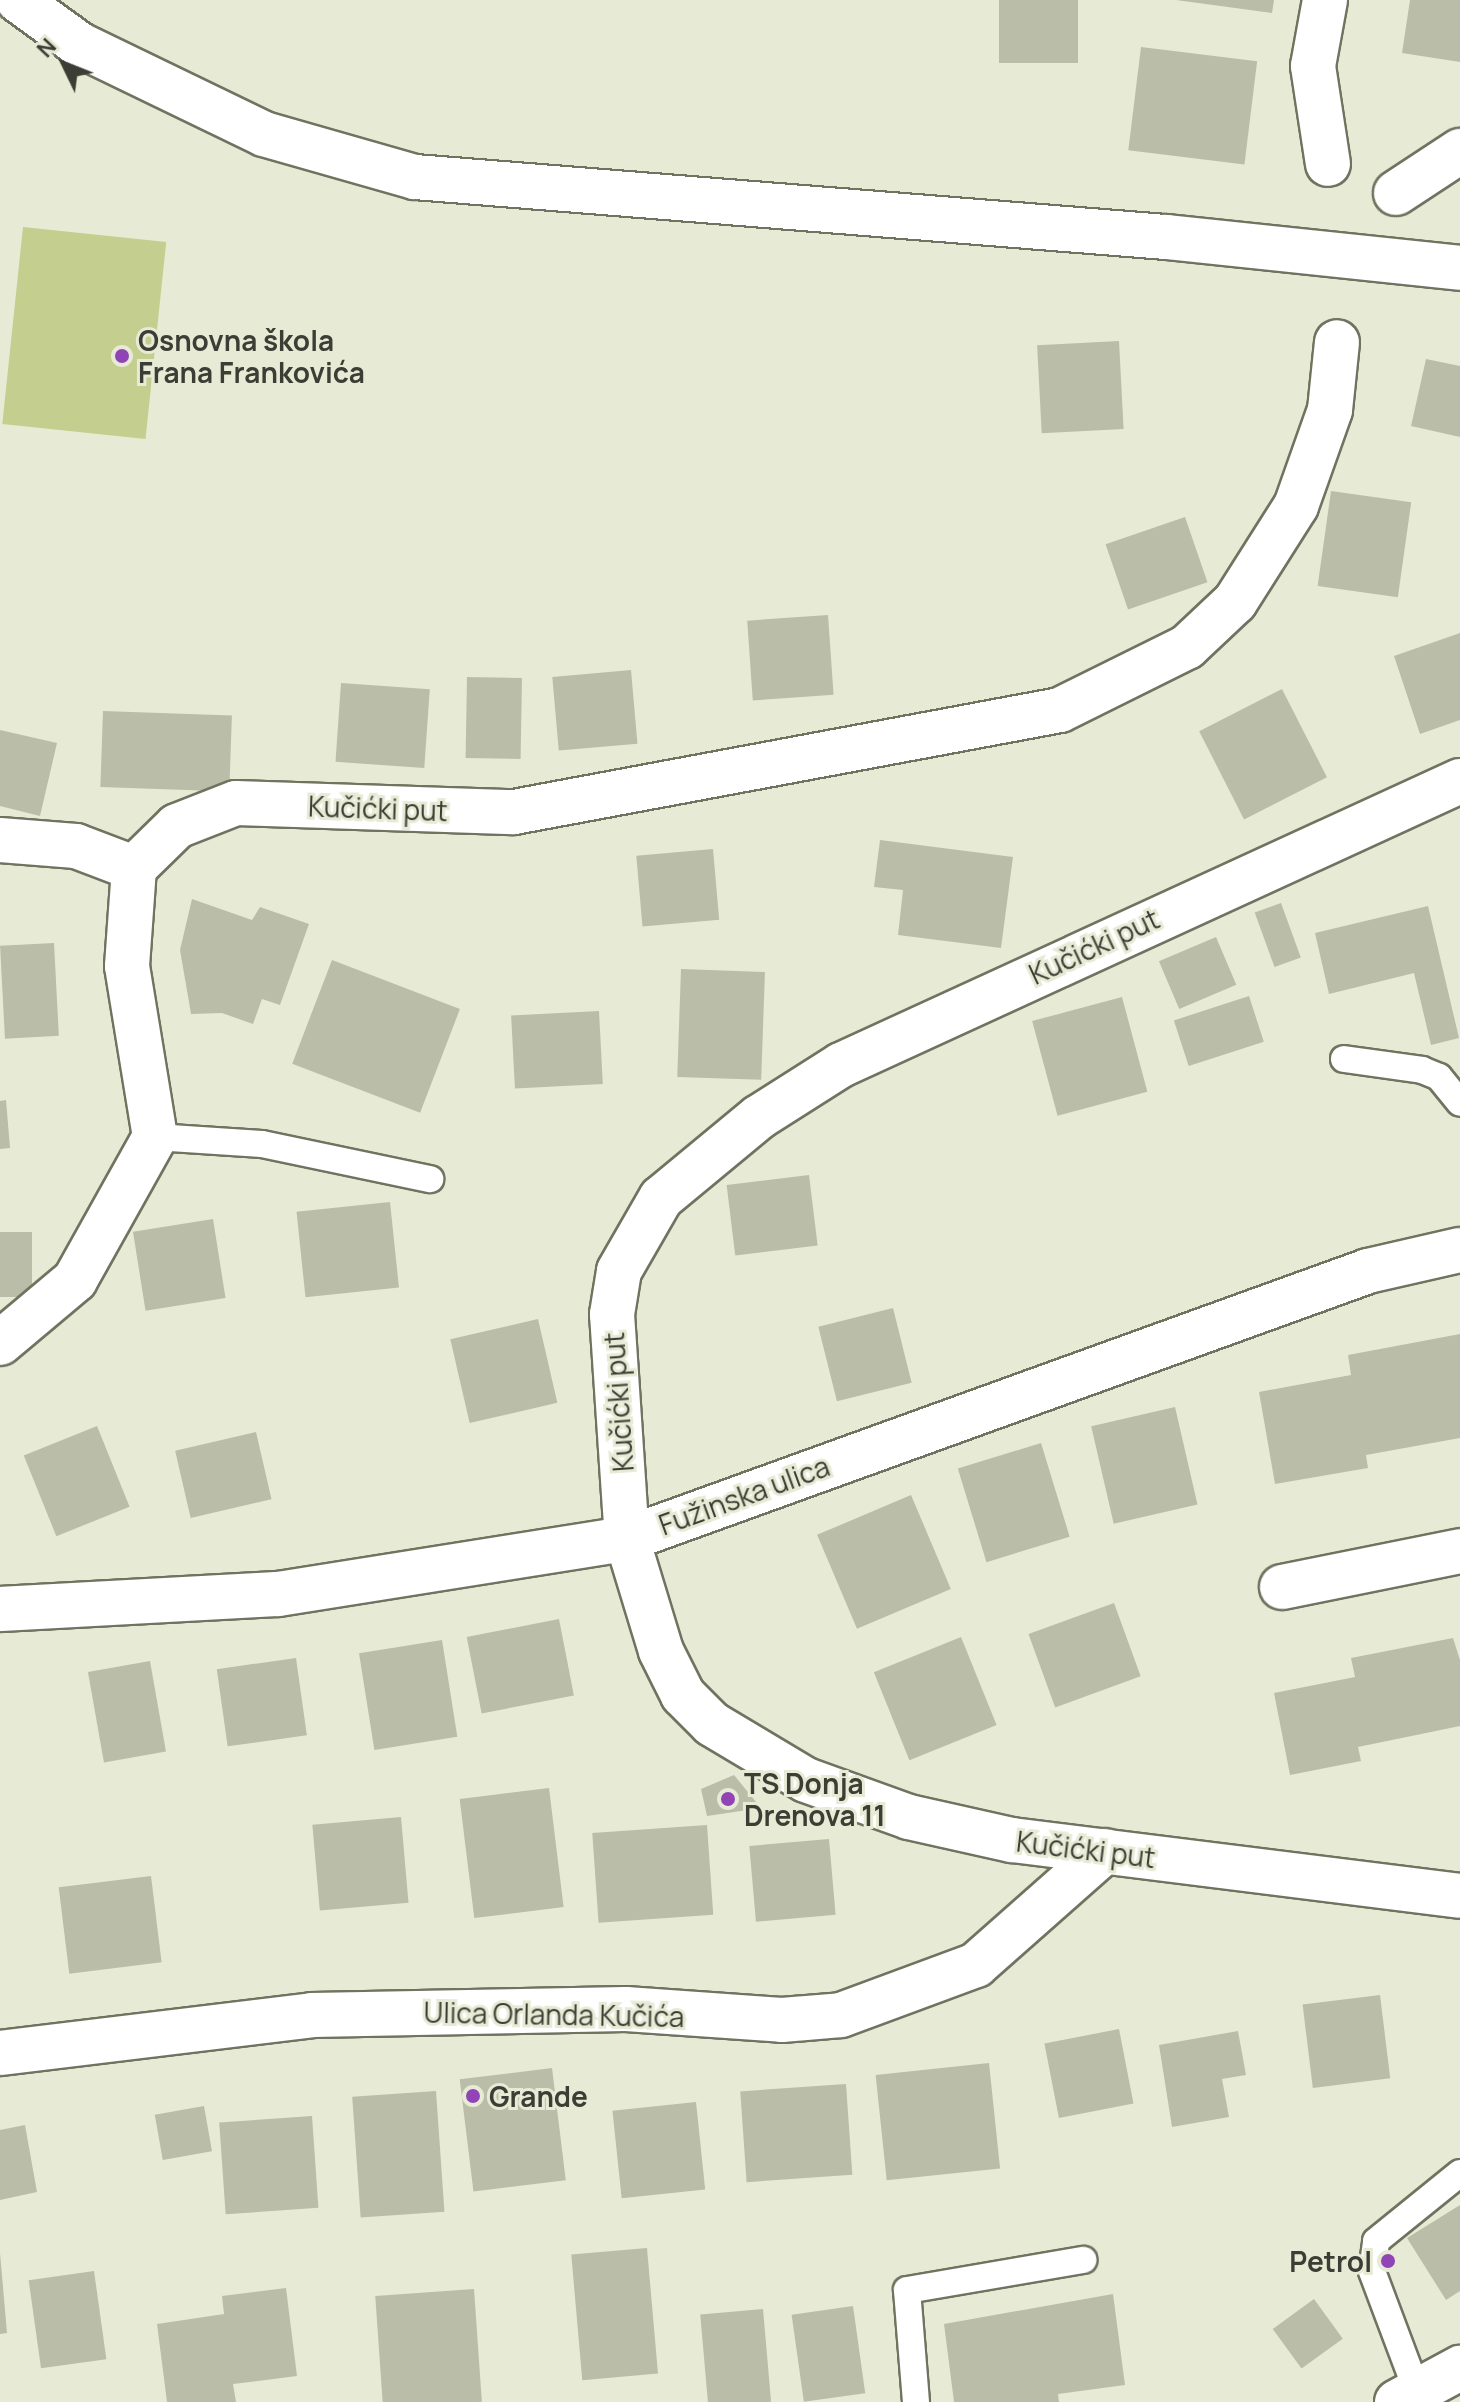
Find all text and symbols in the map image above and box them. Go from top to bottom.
north arrow [24,24,104,104]
text: N [30,32,63,64]
place label: Osnovna škola Frana Frankovića [138,323,365,389]
marker: Osnovna škola Frana Frankovića [113,347,131,365]
street label: Kučićki put [308,789,448,827]
street label: Kučićki put [1024,901,1164,991]
street label: Kučićki put [596,1331,640,1473]
street label: Fužinska ulica [654,1449,834,1541]
place label: TS Donja Drenova 11 [744,1766,886,1832]
marker: TS Donja Drenova 11 [719,1790,737,1808]
street label: Kučićki put [1015,1824,1157,1874]
street label: Ulica Orlanda Kučića [423,1995,685,2033]
place label: Grande [489,2079,588,2113]
marker: Grande [464,2087,482,2105]
place label: Petrol [1289,2244,1372,2278]
marker: Petrol [1379,2252,1397,2270]

